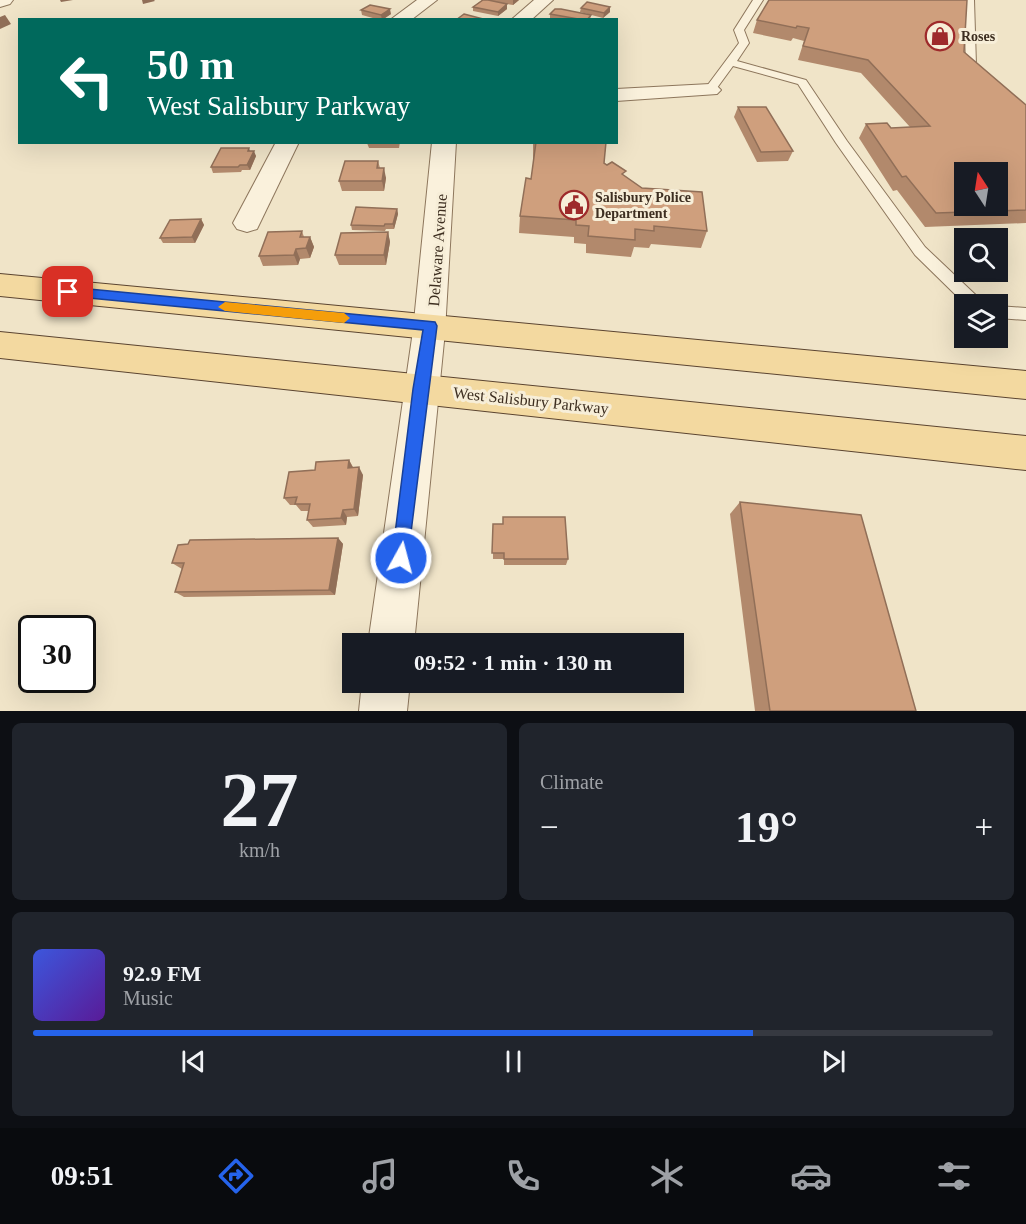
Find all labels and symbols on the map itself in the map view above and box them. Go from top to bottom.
shop icon: Roses [924,20,956,52]
place label: Roses [961,29,996,44]
north arrow [954,162,1008,216]
public building icon: Salisbury Police Department [558,189,590,221]
place label: Salisbury Police Department [595,190,691,221]
street label: Delaware Avenue [425,193,450,307]
pin [42,266,93,317]
street label: West Salisbury Parkway [452,384,609,418]
position arrow [369,526,433,590]
speed limit sign: 30 [18,615,96,693]

